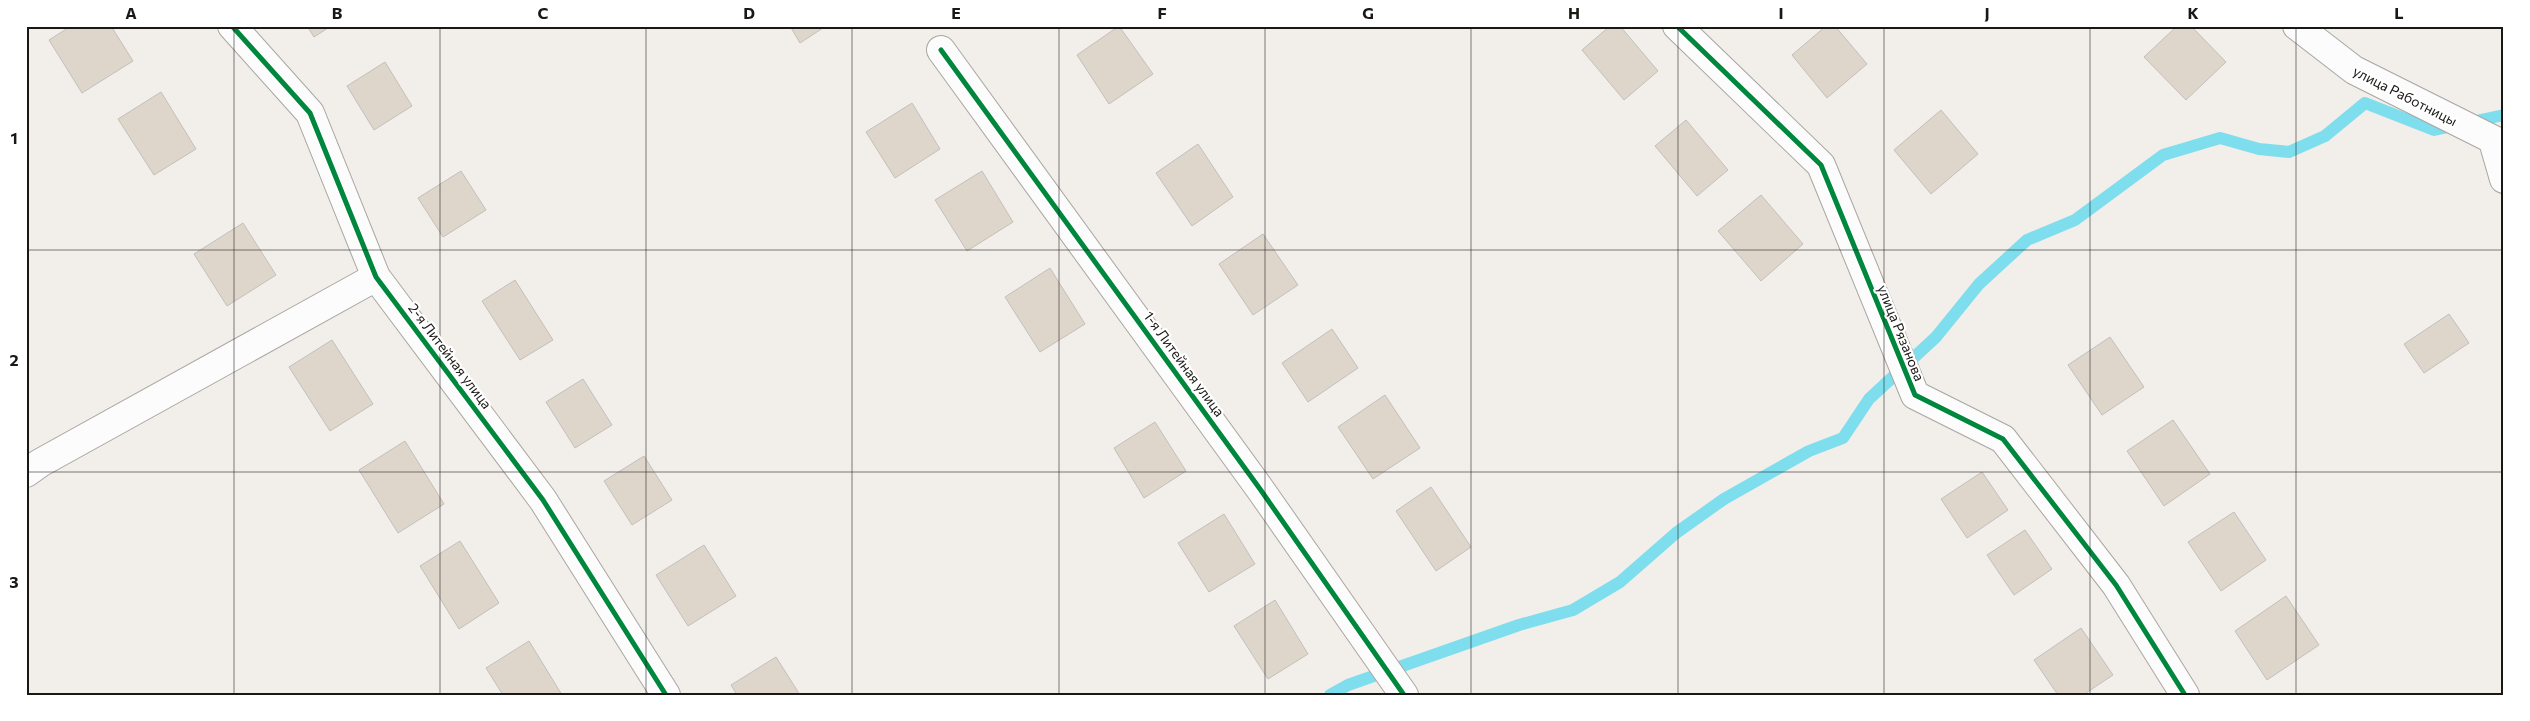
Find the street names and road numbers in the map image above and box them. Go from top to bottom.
street label: улица Работницы [2350,62,2460,129]
street label: улица Рязанова [1874,282,1928,383]
street label: 2-я Литейная улица [405,300,496,412]
street label: 1-я Литейная улица [1141,308,1228,420]

